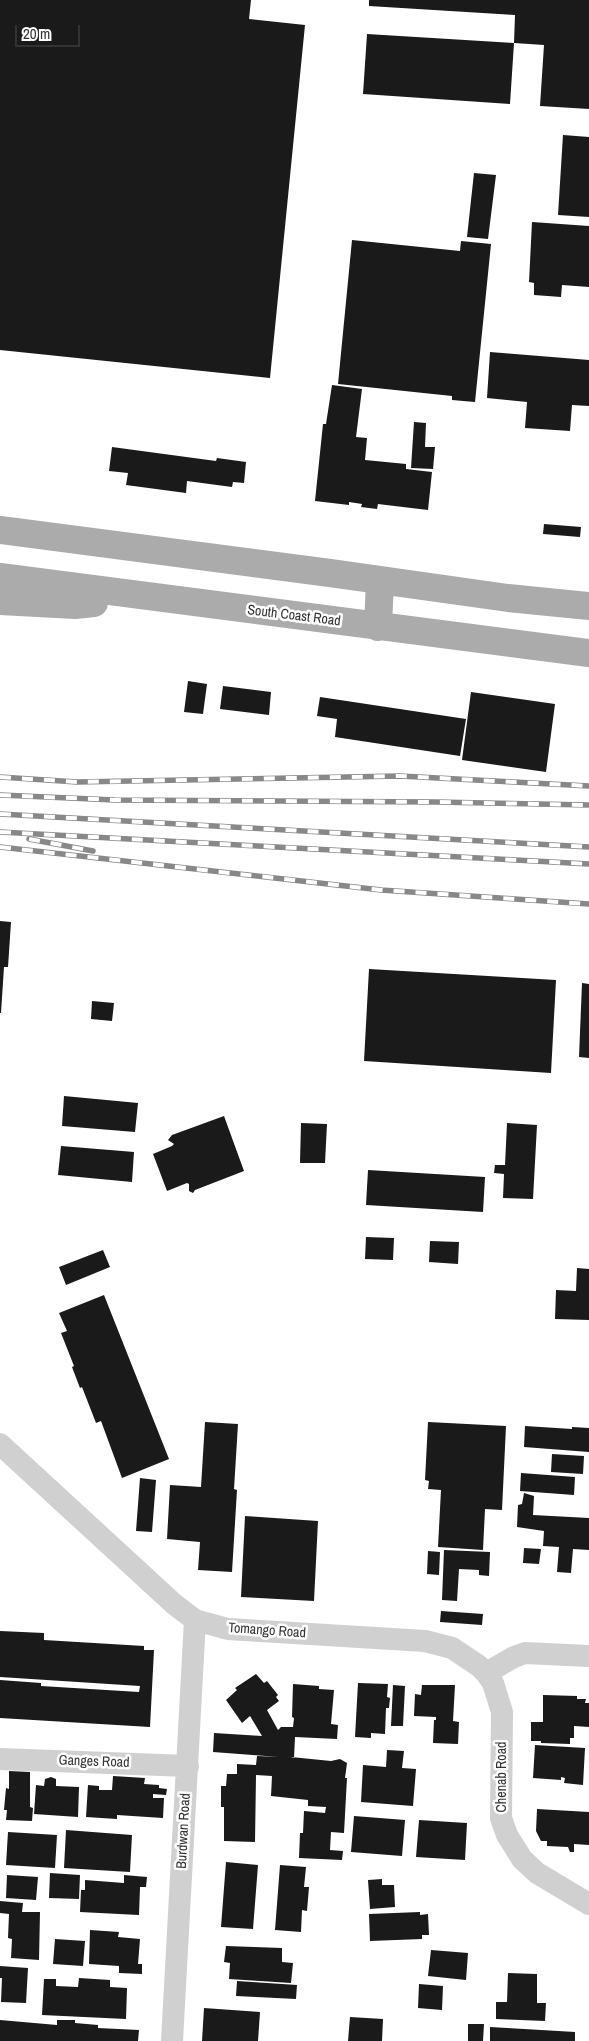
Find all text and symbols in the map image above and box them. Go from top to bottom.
scale bar [18,15,82,47]
text: 20 m [23,23,50,44]
street label: South Coast Road [246,602,342,630]
street label: Tomango Road [228,1620,306,1642]
street label: Chenab Road [494,1742,510,1812]
street label: Ganges Road [58,1752,130,1772]
street label: Burdwan Road [174,1793,194,1869]

